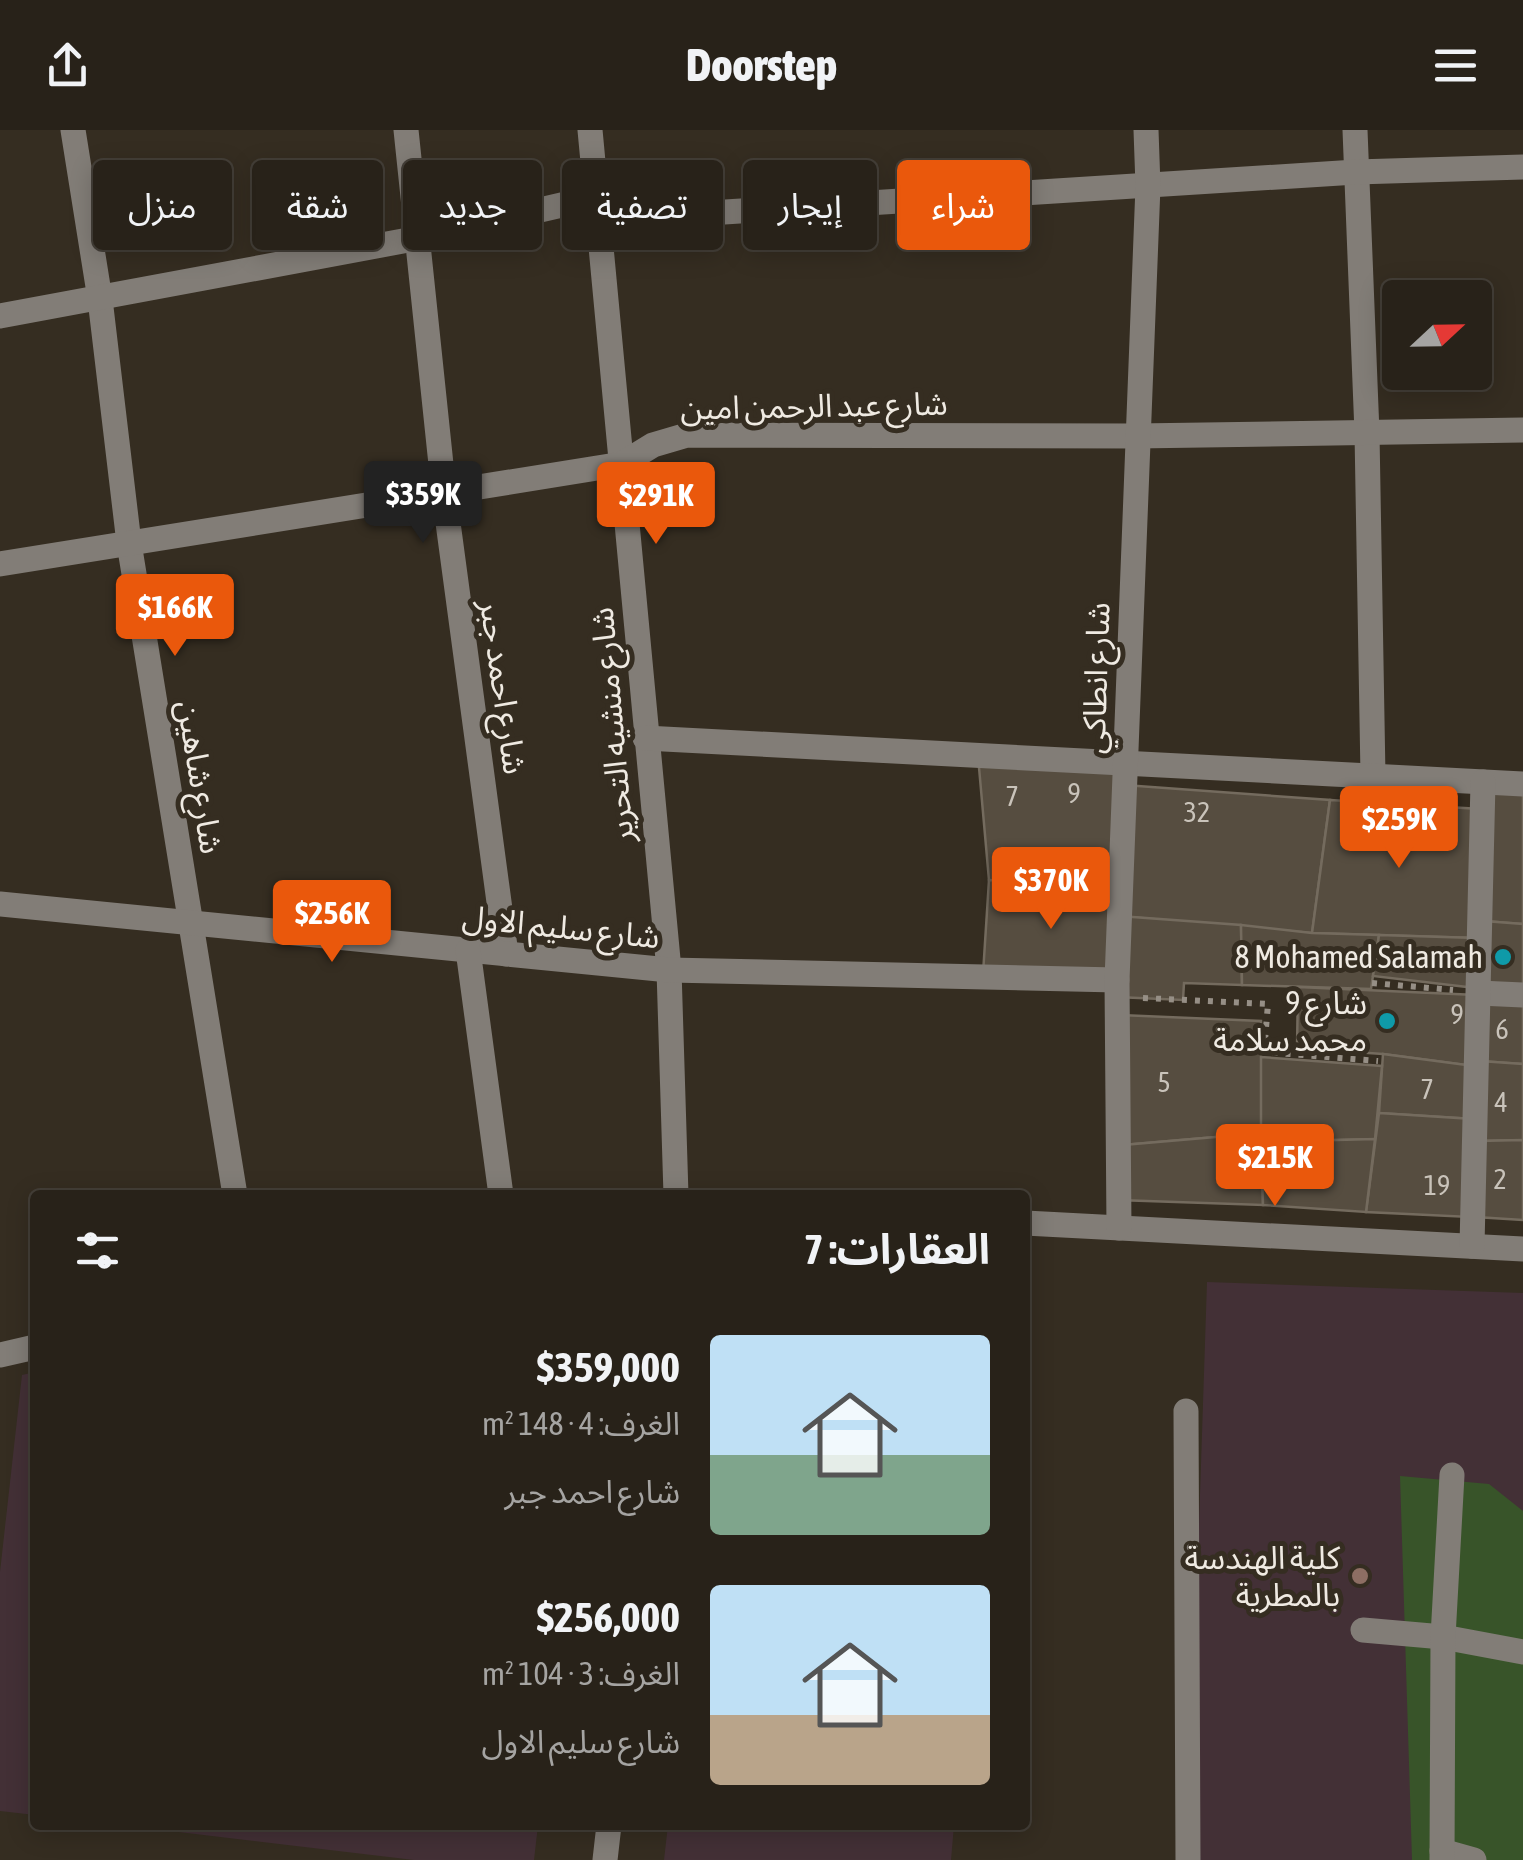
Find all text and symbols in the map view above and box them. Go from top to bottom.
icon: share [40,38,95,93]
icon: menu [1428,38,1483,93]
text: Doorstep [686,39,837,91]
chip: منزل [93,160,232,250]
chip: شقة [252,160,383,250]
chip: جديد [403,160,542,250]
chip: تصفية [562,160,723,250]
chip: إيجار [743,160,877,250]
chip: شراء [897,160,1030,250]
north arrow [1382,280,1492,390]
map controls [1382,280,1492,390]
street label: شارع عبد الرحمن امين [680,385,948,432]
pin: $359K [353,461,493,546]
pin: $291K [586,462,726,547]
text: $359K [386,475,460,512]
text: $291K [619,476,693,513]
pin: $166K [105,574,245,659]
text: $166K [138,588,212,625]
street label: شارع احمد جبر [467,596,534,777]
street label: شارع انطاكي [1074,602,1123,755]
street label: شارع منشيه التحرير [583,605,646,845]
street label: شارع شاهين [164,698,231,857]
house number: 9 [1067,777,1081,809]
house number: 7 [1005,780,1019,812]
pin: $259K [1329,786,1469,871]
house number: 32 [1184,796,1210,828]
text: $259K [1362,800,1436,837]
pin: $370K [981,847,1121,932]
text: $370K [1014,861,1088,898]
pin: $256K [262,880,402,965]
text: $256K [295,894,369,931]
street label: شارع سليم الاول [460,898,662,961]
place label: 8 Mohamed Salamah [1235,938,1483,975]
marker: 8 Mohamed Salamah [1492,946,1514,968]
place label: 9 شارع محمد سلامة [1213,984,1367,1058]
house number: 9 [1450,998,1464,1030]
marker: 9 شارع محمد سلامة [1376,1010,1398,1032]
house number: 6 [1495,1013,1509,1045]
house number: 5 [1157,1066,1171,1098]
house number: 7 [1420,1073,1434,1105]
house number: 4 [1494,1086,1508,1118]
pin: $215K [1205,1124,1345,1209]
text: $215K [1238,1138,1312,1175]
house number: 2 [1493,1163,1507,1195]
house number: 19 [1424,1169,1450,1201]
icon: filters [70,1223,125,1278]
text: العقارات: 7 [804,1225,990,1273]
text: $359,000 [536,1343,680,1391]
icon: home [790,1375,910,1495]
text: الغرف: 4 · 148 m² [482,1405,680,1442]
text: شارع احمد جبر [504,1473,680,1510]
place label: كلية الهندسة بالمطرية [1185,1539,1341,1614]
marker: كلية الهندسة بالمطرية [1349,1565,1371,1587]
text: $256,000 [536,1593,680,1641]
icon: home [790,1625,910,1745]
text: الغرف: 3 · 104 m² [482,1655,680,1692]
text: شارع سليم الاول [481,1723,680,1760]

